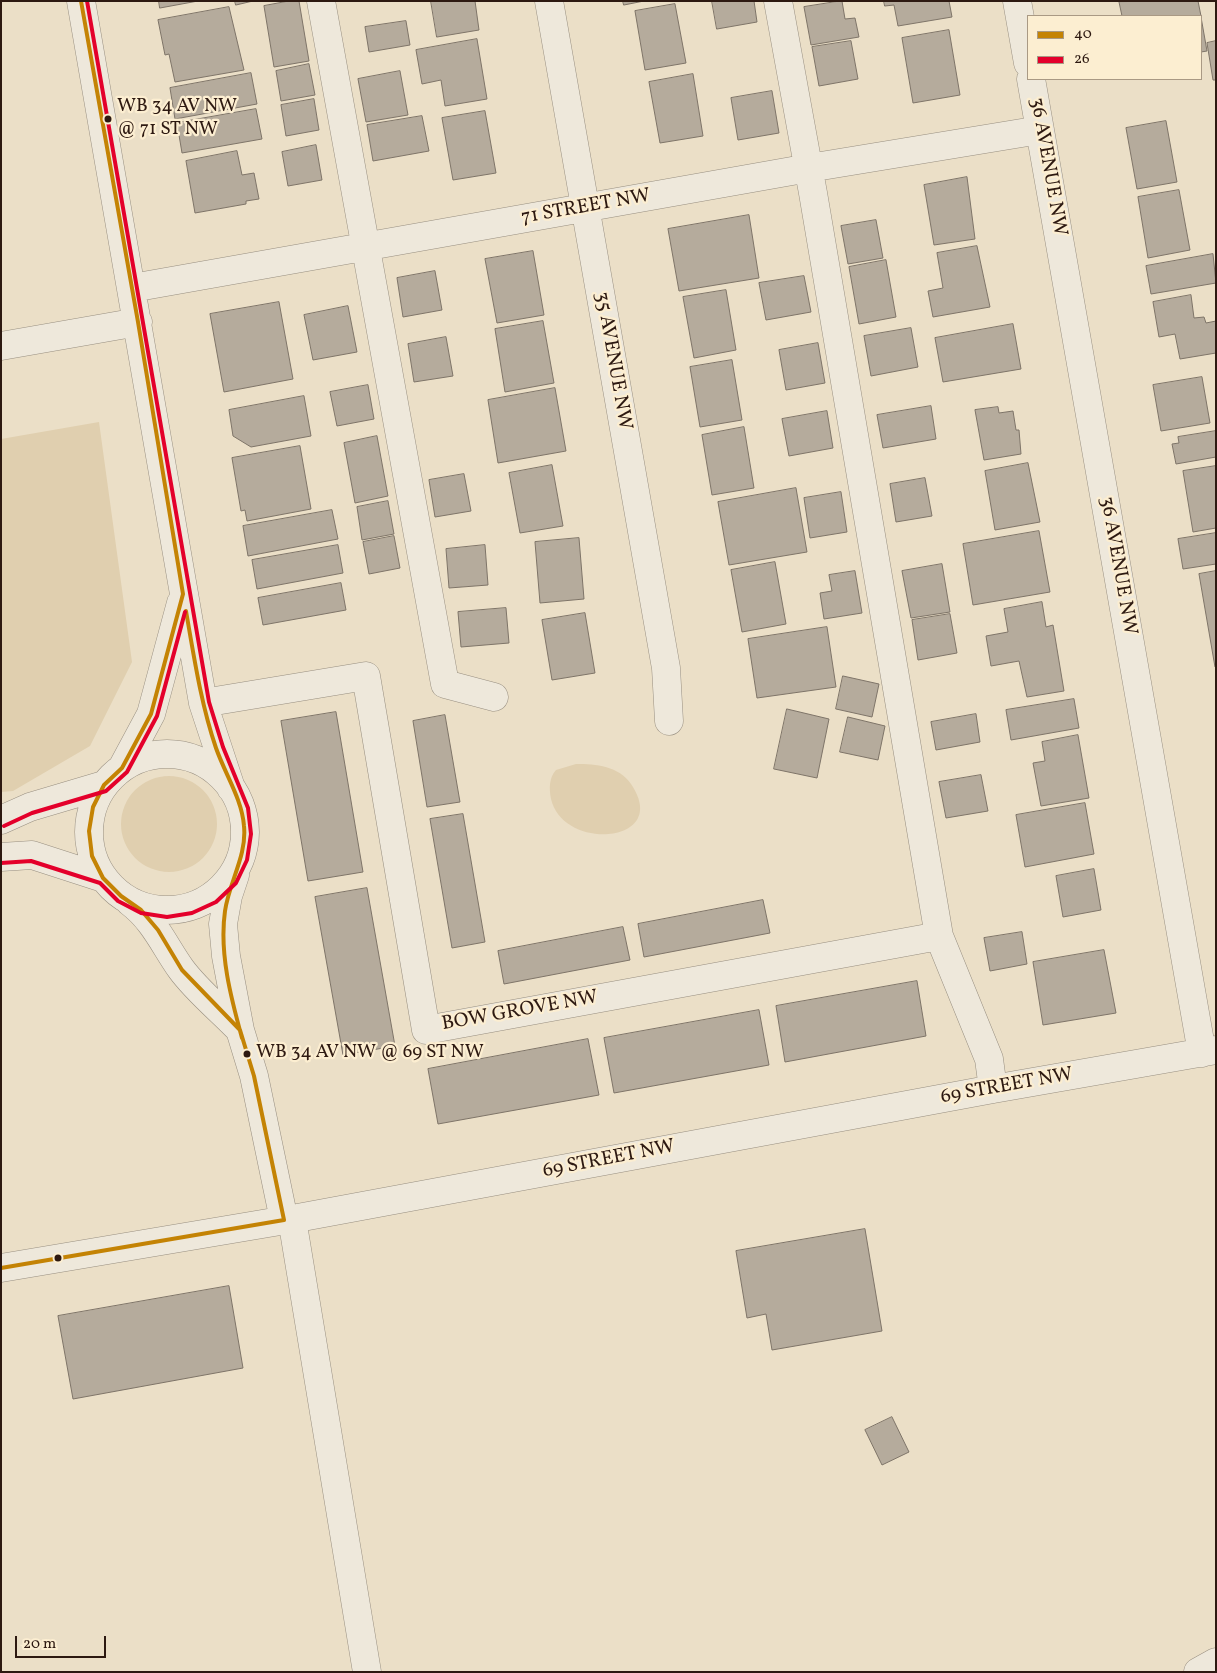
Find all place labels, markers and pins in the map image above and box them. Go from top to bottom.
place label: WB 34 AV NW @ 71 ST NW [117,97,237,141]
marker: WB 34 AV NW @ 71 ST NW [103,114,113,124]
place label: WB 34 AV NW @ 69 ST NW [256,1043,484,1065]
marker: WB 34 AV NW @ 69 ST NW [242,1049,252,1059]
unlabelled marker [53,1253,63,1263]

